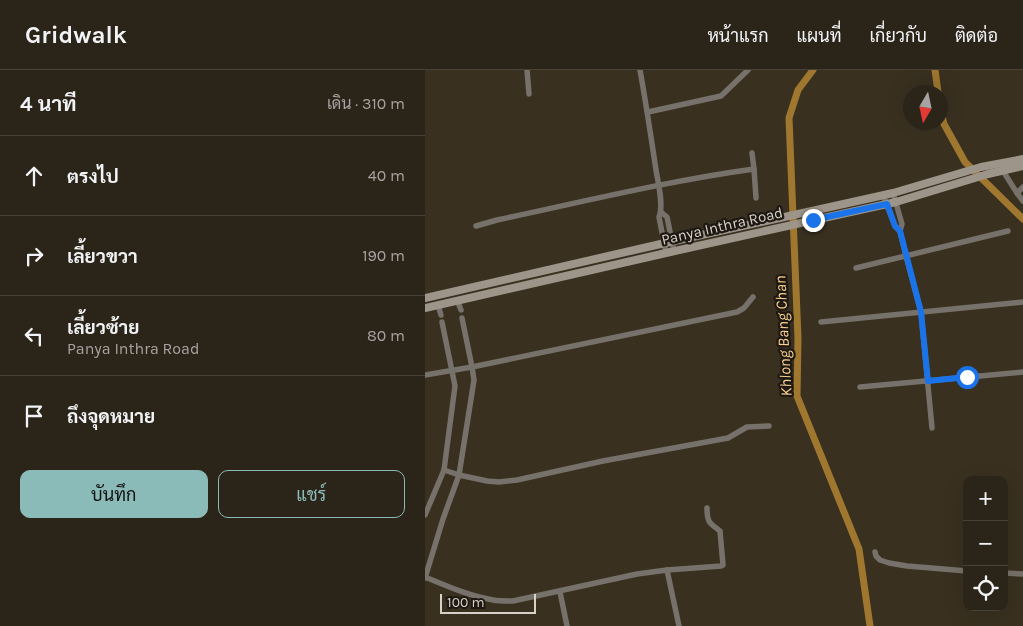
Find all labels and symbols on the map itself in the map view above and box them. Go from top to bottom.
north arrow [903,85,948,130]
street label: Panya Inthra Road [659,203,785,249]
route end [802,209,825,232]
water label: Khlong Bang Chan [770,275,796,397]
route start [956,366,979,389]
scale bar [440,591,536,614]

